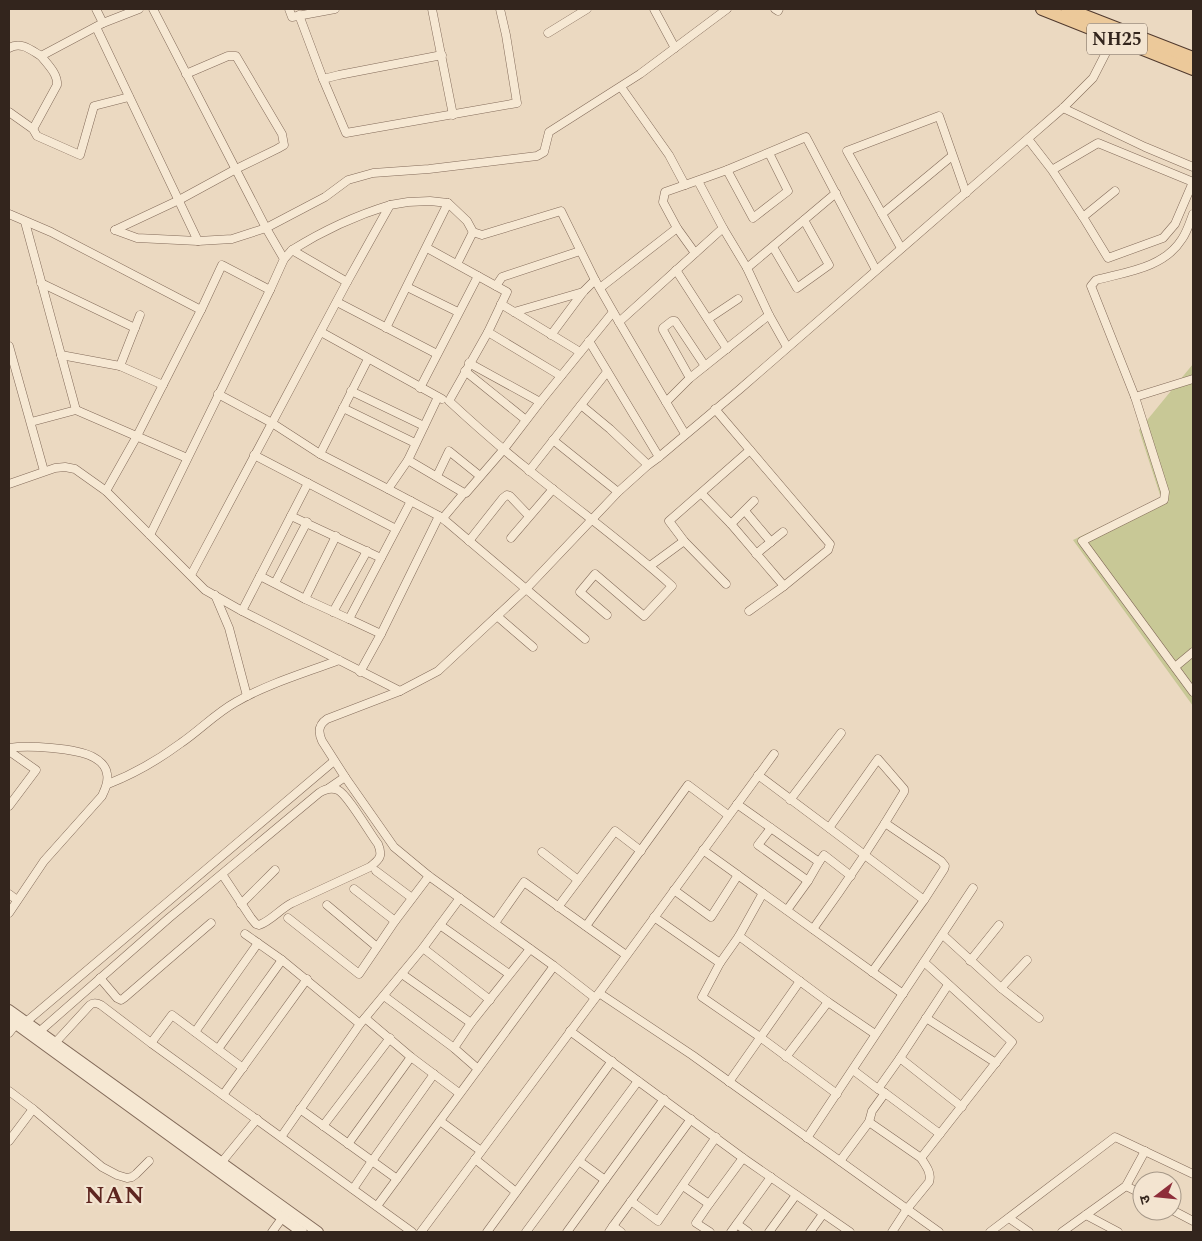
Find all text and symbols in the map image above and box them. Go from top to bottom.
road number: NH25 [1087,23,1147,54]
north arrow [1132,1171,1182,1221]
district label: NAN [85,1178,145,1214]
text: उ [1134,1192,1156,1206]

